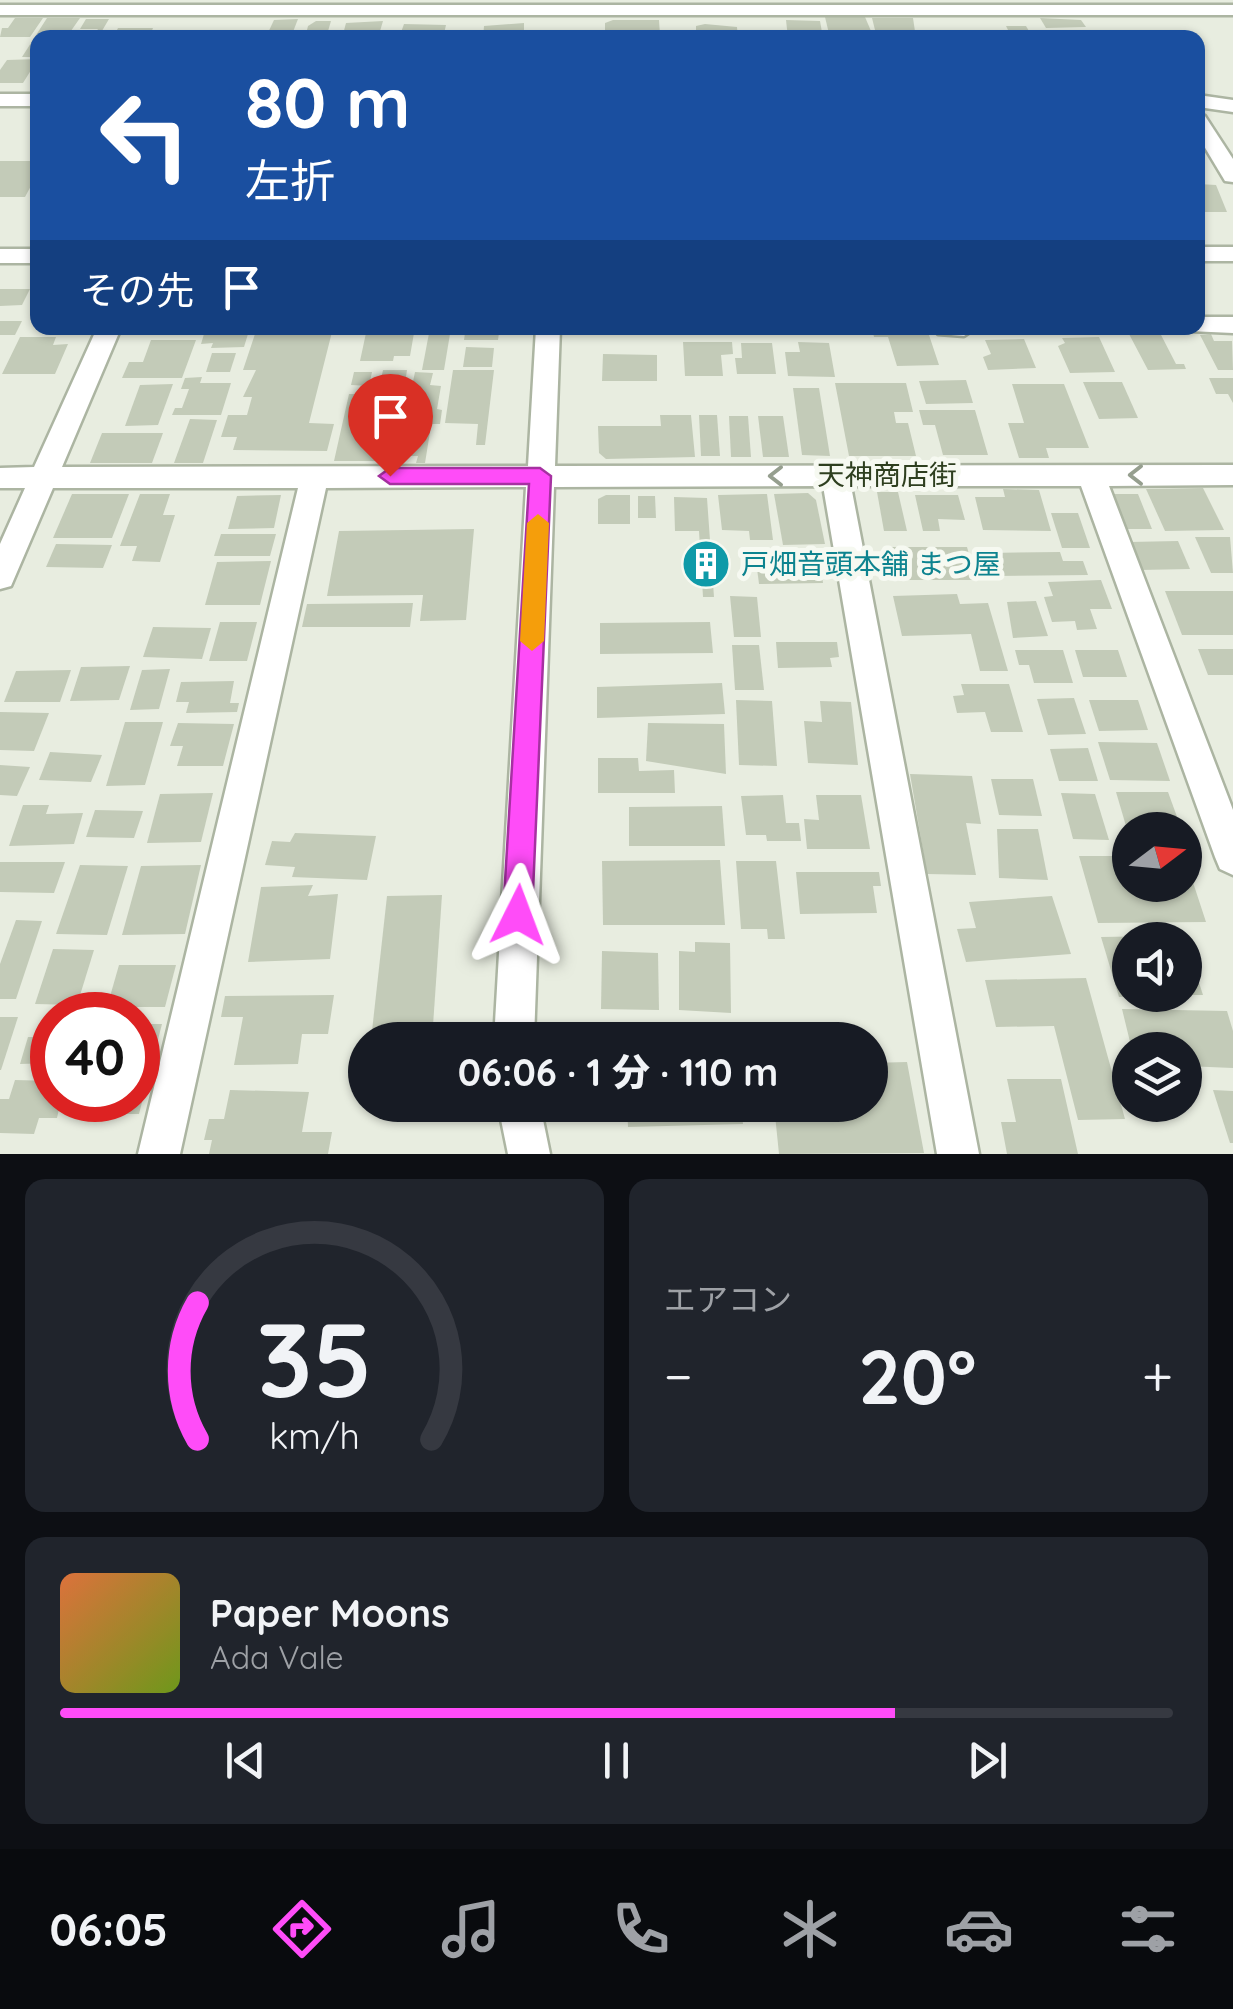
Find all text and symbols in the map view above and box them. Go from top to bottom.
text: 80 m [245,58,410,146]
icon: left [80,70,210,200]
text: 左折 [245,152,335,208]
icon: arrive [214,260,269,315]
text: その先 [80,266,194,314]
pin [348,374,433,477]
icon: arrive [363,389,418,444]
street label: 天神商店街 [817,457,957,492]
one-way arrow [1127,464,1142,486]
one-way arrow [767,465,782,487]
building icon: 戸畑音頭本舗 まつ屋 [680,538,732,590]
place label: 戸畑音頭本舗 まつ屋 [741,546,1001,581]
north arrow [1112,812,1202,902]
map controls [1112,812,1202,1122]
position arrow [466,863,570,967]
button: sound [1112,922,1202,1012]
speed limit sign: 40 [30,992,160,1122]
button: layers [1112,1032,1202,1122]
text: 06:06 · 1 分 · 110 m [458,1048,778,1096]
text: エアコン [664,1279,792,1319]
text: 35 [257,1293,372,1423]
text: 20° [858,1329,976,1423]
text: − [664,1341,693,1410]
text: + [1142,1341,1173,1410]
text: km/h [269,1413,360,1458]
text: Paper Moons [210,1589,450,1637]
text: Ada Vale [210,1637,344,1677]
icon: previous [218,1733,273,1788]
icon: pause [589,1733,644,1788]
icon: next [960,1733,1015,1788]
icon: directions [267,1894,337,1964]
icon: music [436,1894,506,1964]
icon: phone [606,1894,676,1964]
icon: climate [775,1894,845,1964]
icon: car [944,1894,1014,1964]
icon: filters [1113,1894,1183,1964]
text: 06:05 [50,1901,168,1957]

